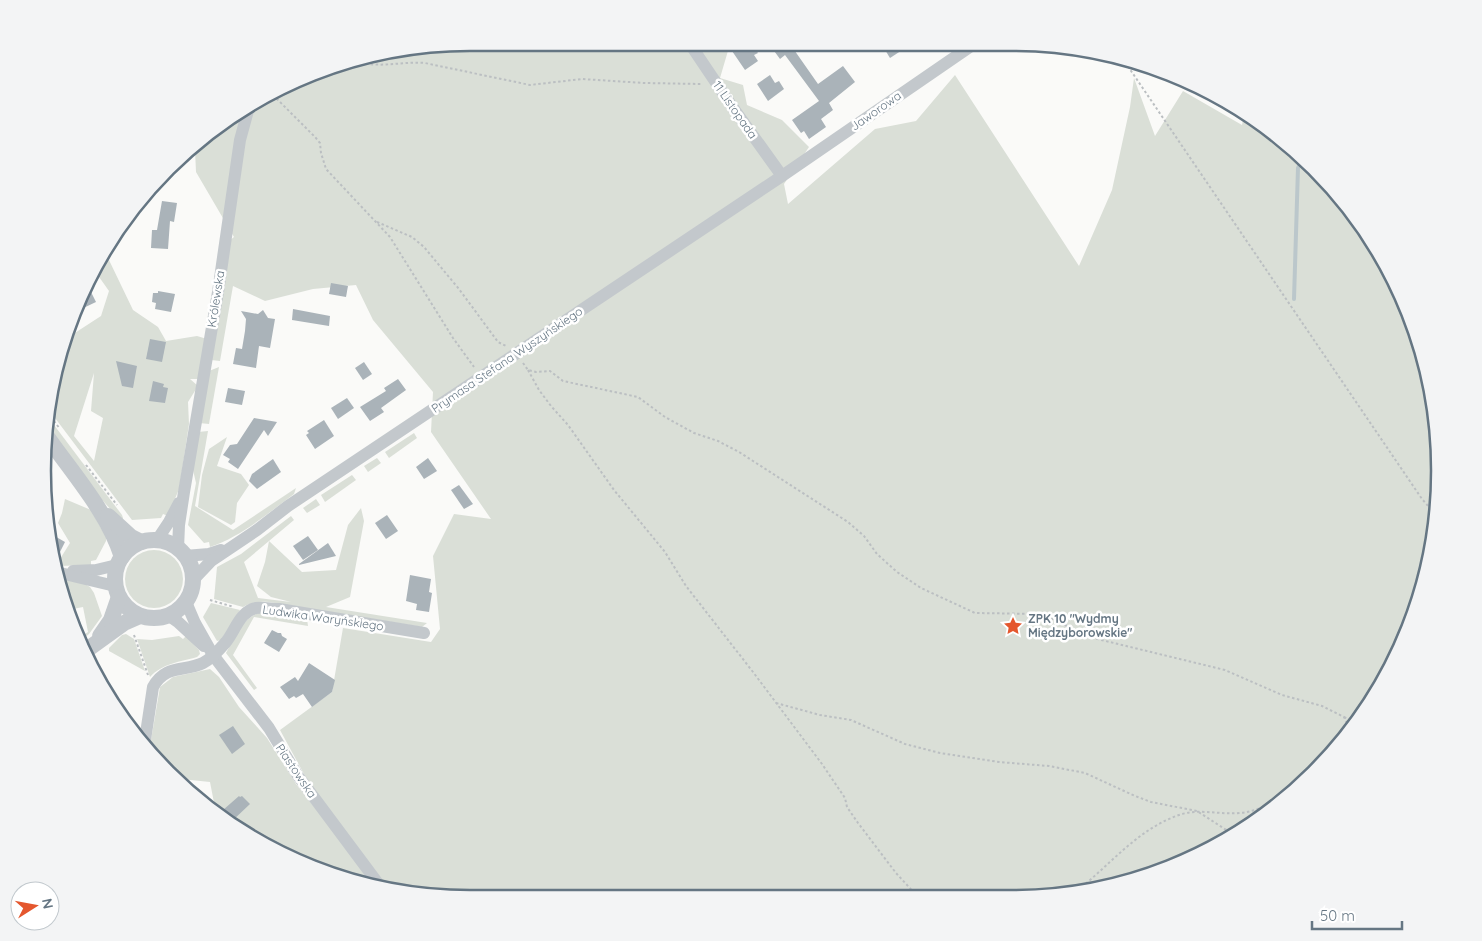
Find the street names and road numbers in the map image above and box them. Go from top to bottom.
street label: 11 Listopada [710,78,761,141]
street label: Jaworowa [848,88,904,133]
street label: Królewska [204,269,227,329]
street label: Prymasa Stefana Wyszyńskiego [428,303,585,416]
street label: Ludwika Waryńskiego [262,602,385,633]
street label: Piastowska [273,741,320,801]

